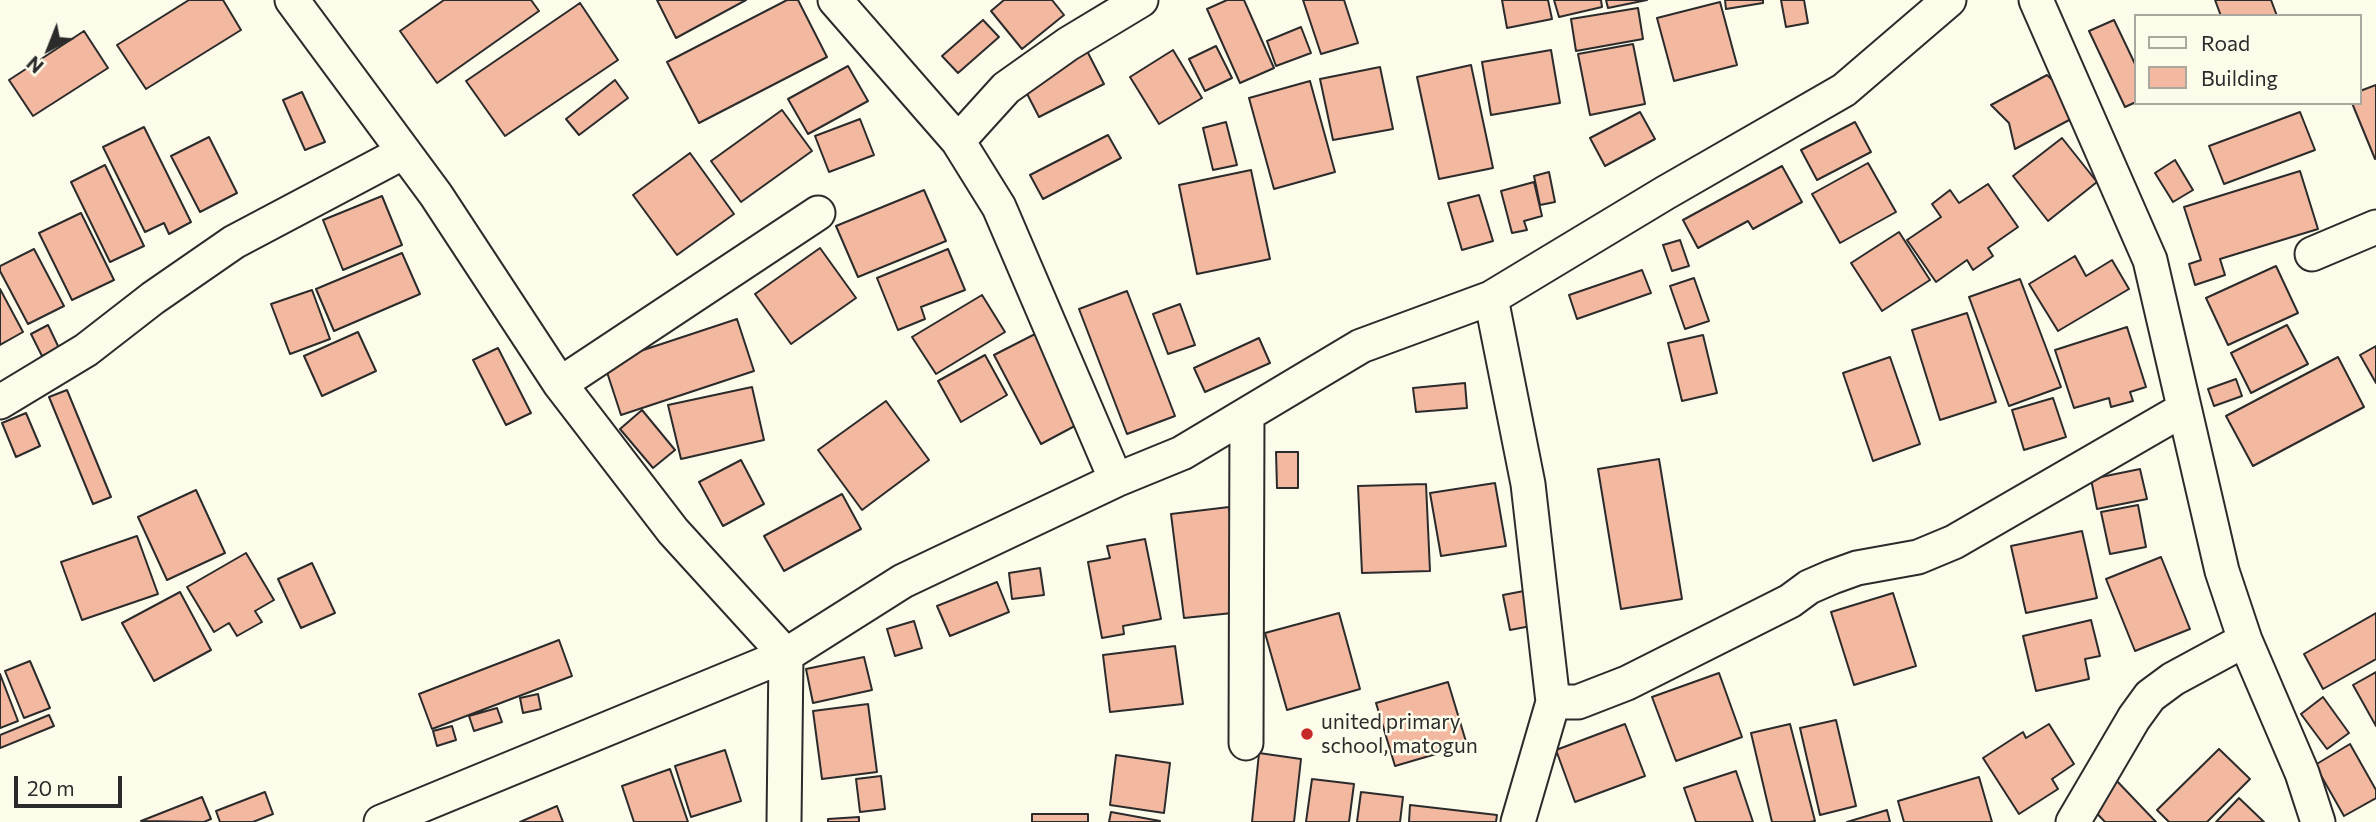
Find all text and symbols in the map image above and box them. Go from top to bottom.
north arrow [14,14,84,84]
legend [2134,14,2362,105]
text: Road [2201,30,2250,55]
text: N [22,52,48,78]
text: Building [2201,65,2278,90]
place label: united primary school, matogun [1321,709,1478,759]
marker: united primary school, matogun [1299,726,1315,742]
scale bar [18,762,126,806]
text: 20 m [27,775,75,800]

